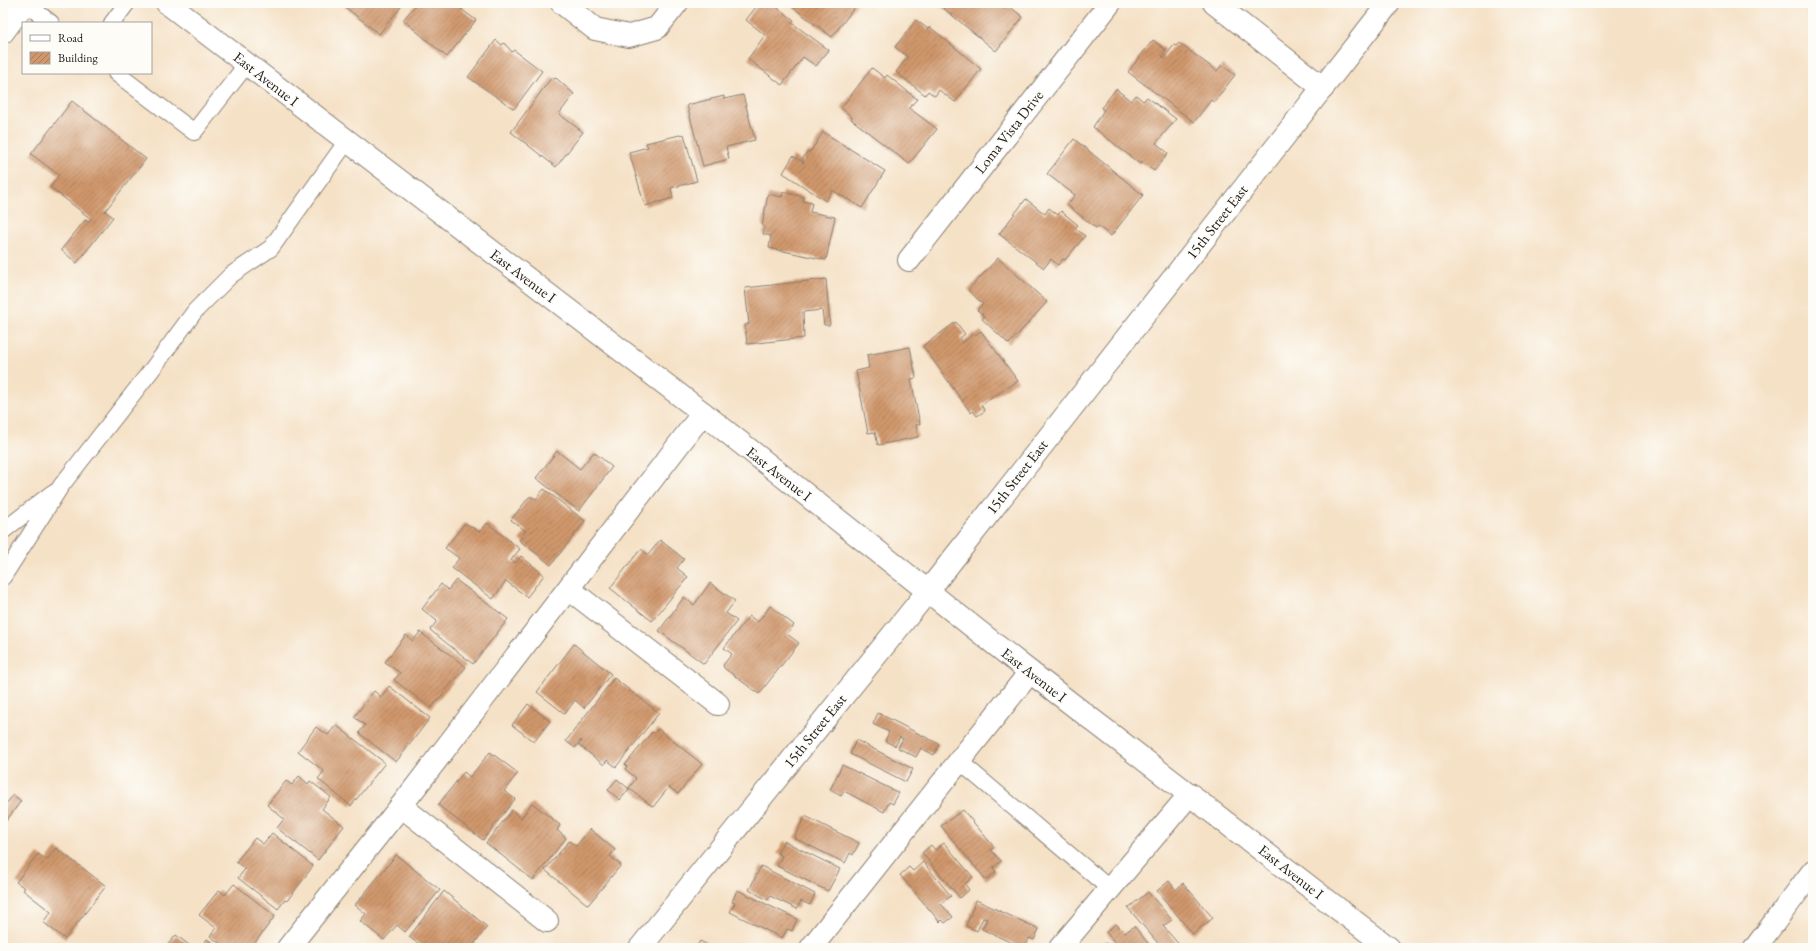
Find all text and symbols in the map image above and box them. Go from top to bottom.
legend [22,22,152,74]
text: Road [58,30,84,46]
street label: East Avenue I [230,47,303,110]
text: Building [58,50,99,66]
street label: Loma Vista Drive [970,86,1047,177]
street label: 15th Street East [1182,180,1252,263]
street label: East Avenue I [487,245,560,307]
street label: 15th Street East [982,435,1052,518]
street label: East Avenue I [743,442,816,505]
street label: East Avenue I [998,643,1071,706]
street label: 15th Street East [779,690,850,771]
street label: East Avenue I [1255,840,1328,903]

